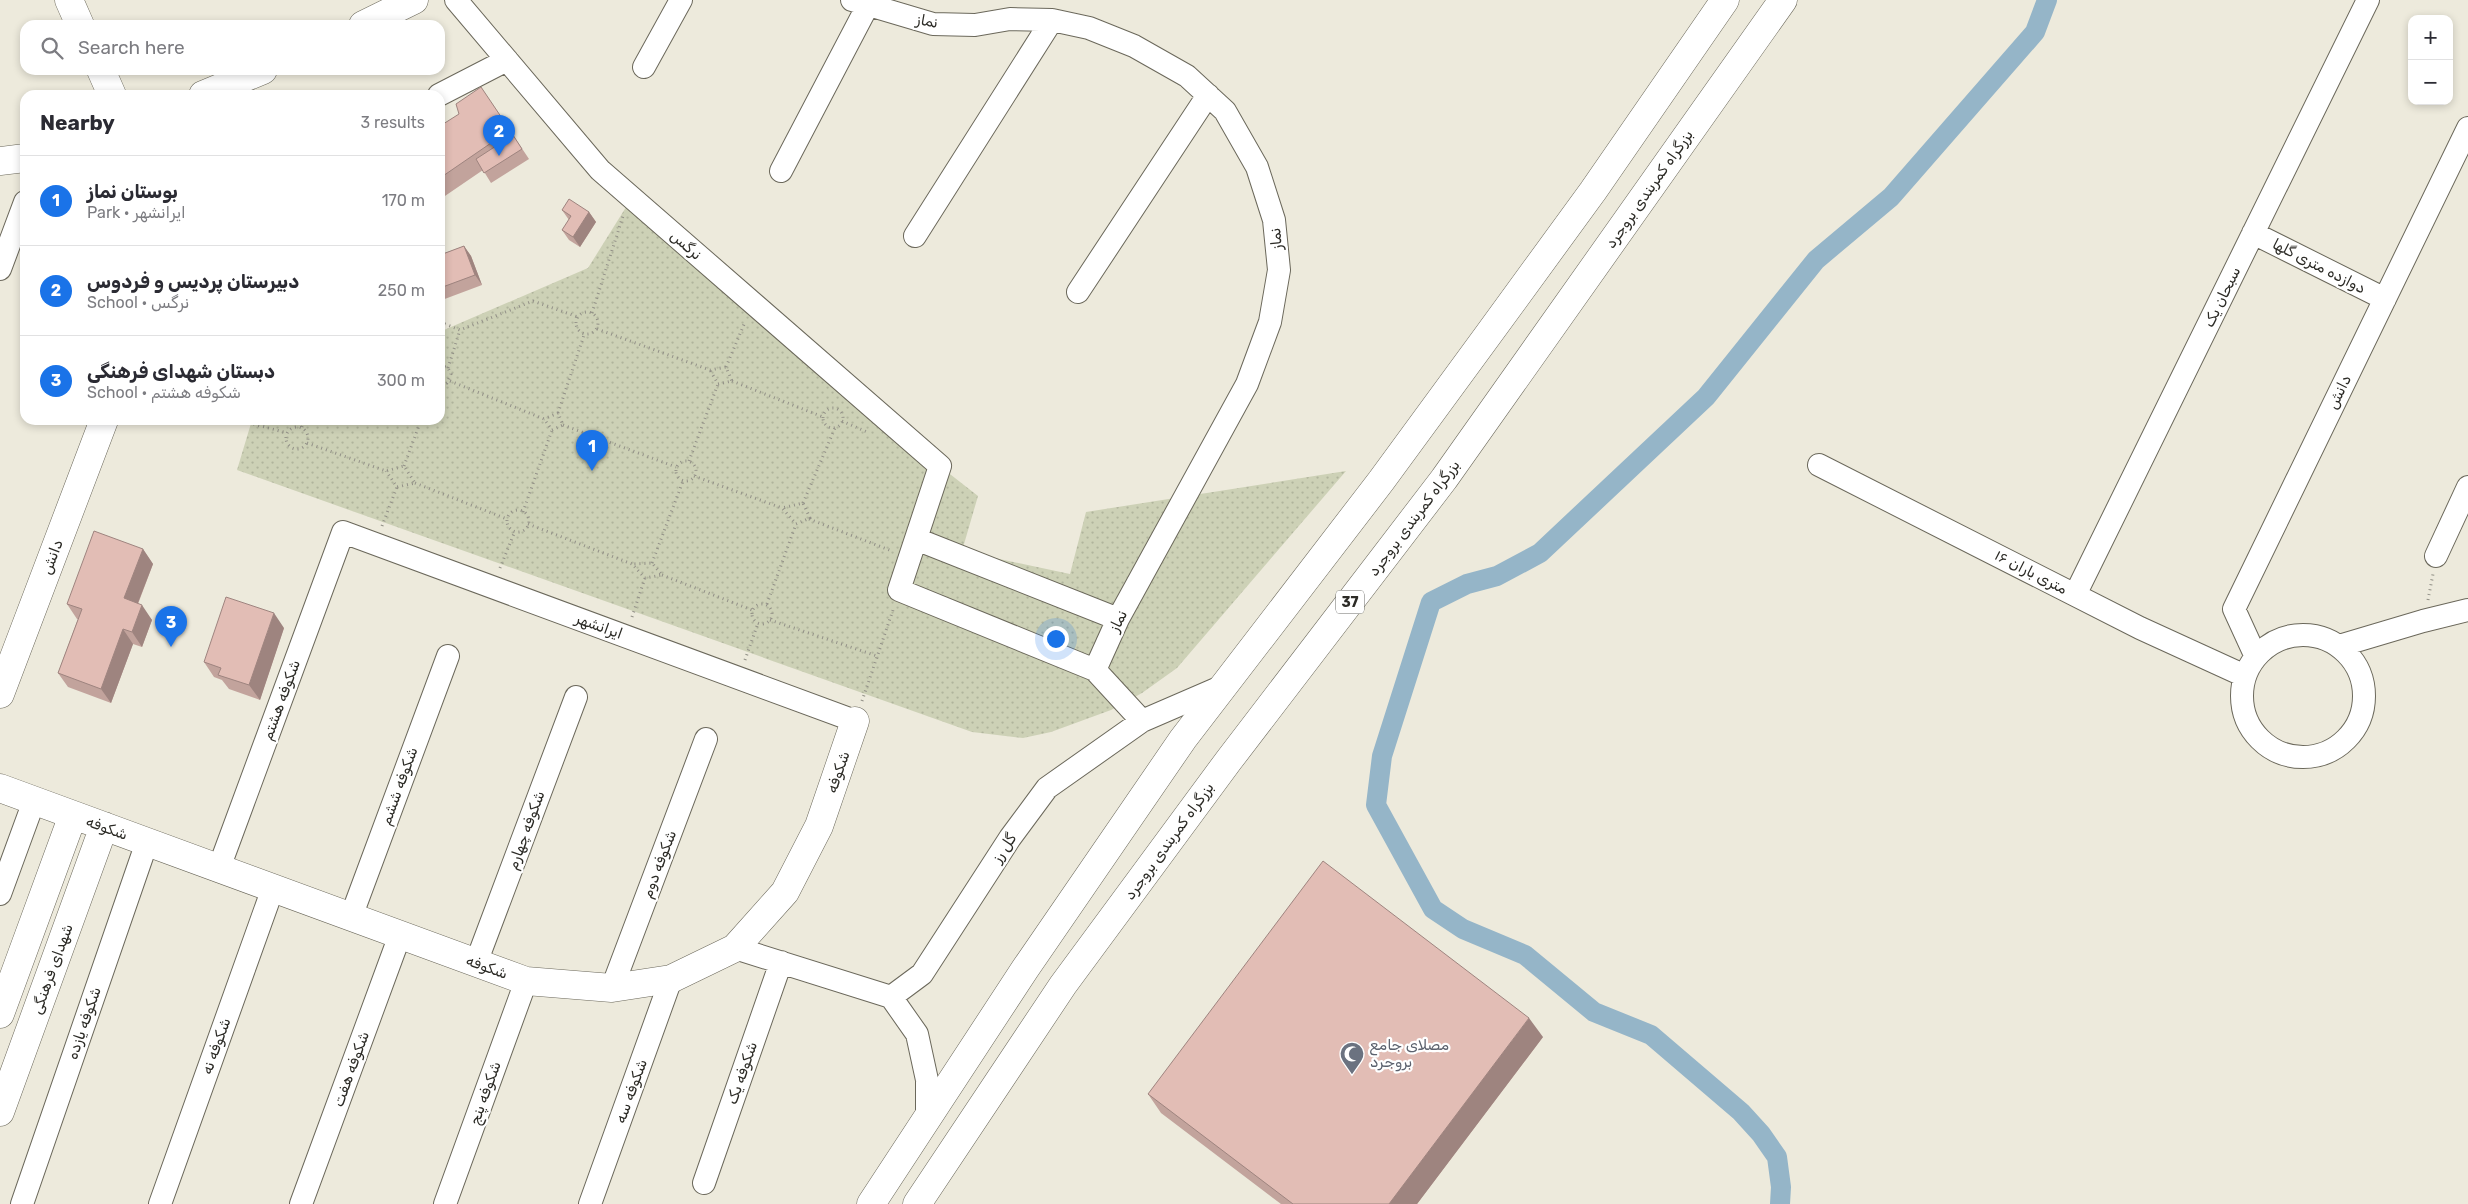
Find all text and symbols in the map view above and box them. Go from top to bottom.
street label: نماز [914,10,939,32]
map controls [2408,15,2453,105]
button: + [2408,15,2453,60]
search box [20,20,445,75]
icon: search [38,34,66,62]
text: Search here [78,36,185,59]
button: − [2408,60,2453,105]
text: Nearby [40,110,115,135]
text: 3 results [360,113,425,132]
pin: 2 [483,115,515,156]
street label: بزرگراه کمربندی بروجرد [1601,126,1698,252]
text: بوستان نماز [87,180,178,203]
text: 1 [52,191,60,210]
text: 170 m [382,191,425,210]
text: Park · ایرانشهر [87,203,186,222]
street label: نرگس [667,226,705,264]
street label: نماز [1266,227,1286,252]
street label: دوازده متری گلها [2269,235,2369,298]
street label: سبحان یک [2200,264,2244,330]
text: دبیرستان پردیس و فردوس [87,270,299,293]
text: 2 [51,281,61,300]
text: 250 m [378,281,425,300]
text: School · نرگس [87,293,189,312]
text: دبستان شهدای فرهنگی [87,360,275,383]
text: 3 [51,371,61,390]
text: 300 m [377,371,425,390]
street label: دانش [2323,372,2355,412]
text: School · شکوفه هشتم [87,383,241,402]
pin: 1 [576,430,608,471]
street label: بزرگراه کمربندی بروجرد [1364,456,1464,580]
street label: دانش [37,537,67,577]
street label: ۱۶ متری باران [1992,546,2070,598]
road number: 37 [1336,590,1364,614]
pin: 3 [155,606,187,647]
street label: نماز [1105,607,1131,636]
street label: ایرانشهر [572,609,625,643]
your location [1043,626,1069,652]
street label: شکوفه هشتم [258,657,305,743]
street label: شکوفه ششم [377,744,422,828]
street label: شکوفه [822,749,854,795]
street label: بزرگراه کمربندی بروجرد [1120,779,1218,904]
street label: شکوفه چهارم [503,788,549,872]
street label: شکوفه [84,812,130,844]
street label: شکوفه دوم [638,828,681,901]
street label: گل رز [987,830,1020,867]
street label: شهدای فرهنگی [27,921,77,1017]
street label: شکوفه [464,951,510,983]
street label: شکوفه یازده [63,984,105,1062]
street label: شکوفه نه [198,1015,234,1077]
street label: شکوفه هفت [329,1029,373,1109]
place label: مصلای جامع بروجرد [1370,1036,1449,1072]
street label: شکوفه یک [723,1039,761,1107]
mosque icon: مصلای جامع بروجرد [1339,1041,1365,1075]
street label: شکوفه سه [611,1056,651,1126]
street label: شکوفه پنج [465,1059,507,1128]

